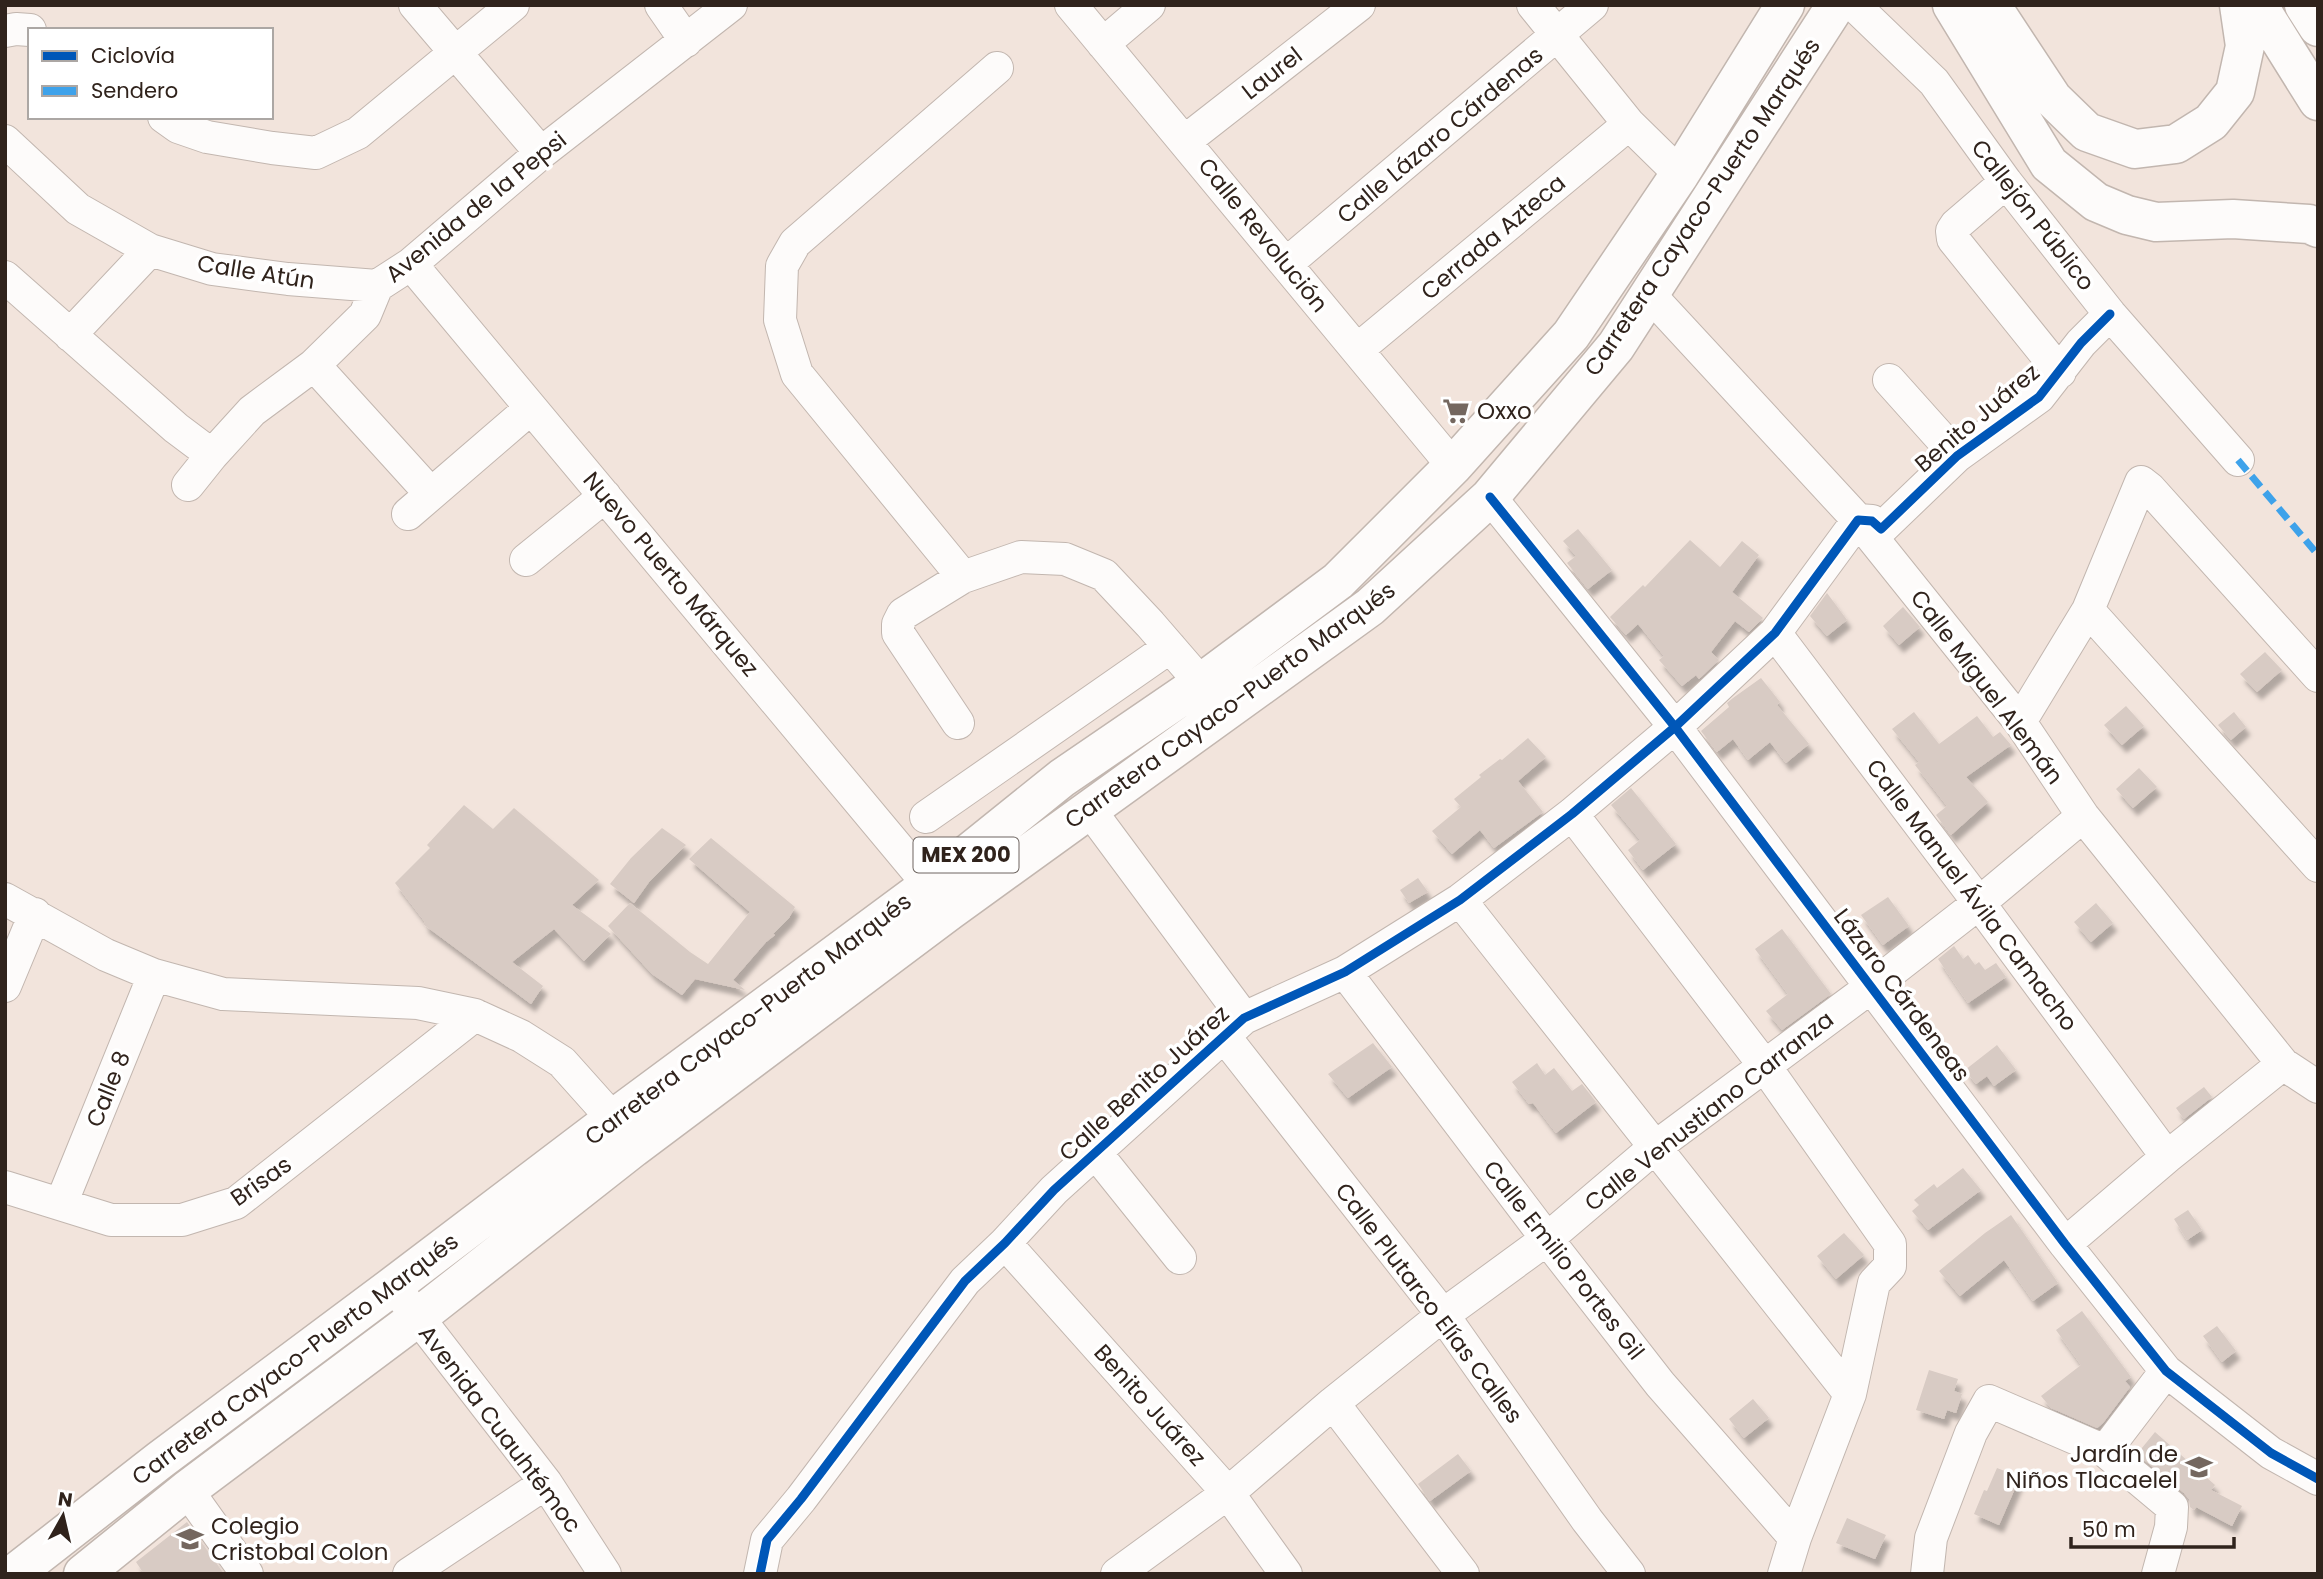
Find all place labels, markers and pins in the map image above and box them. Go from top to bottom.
place label: Oxxo [1477,395,1532,427]
supermarket icon: Oxxo [1441,396,1471,426]
place label: Jardín de Niños Tlacaelel [2006,1438,2178,1496]
school or university icon: Jardín de Niños Tlacaelel [2184,1452,2214,1482]
place label: Colegio Cristobal Colon [211,1510,389,1568]
school or university icon: Colegio Cristobal Colon [175,1524,205,1554]

